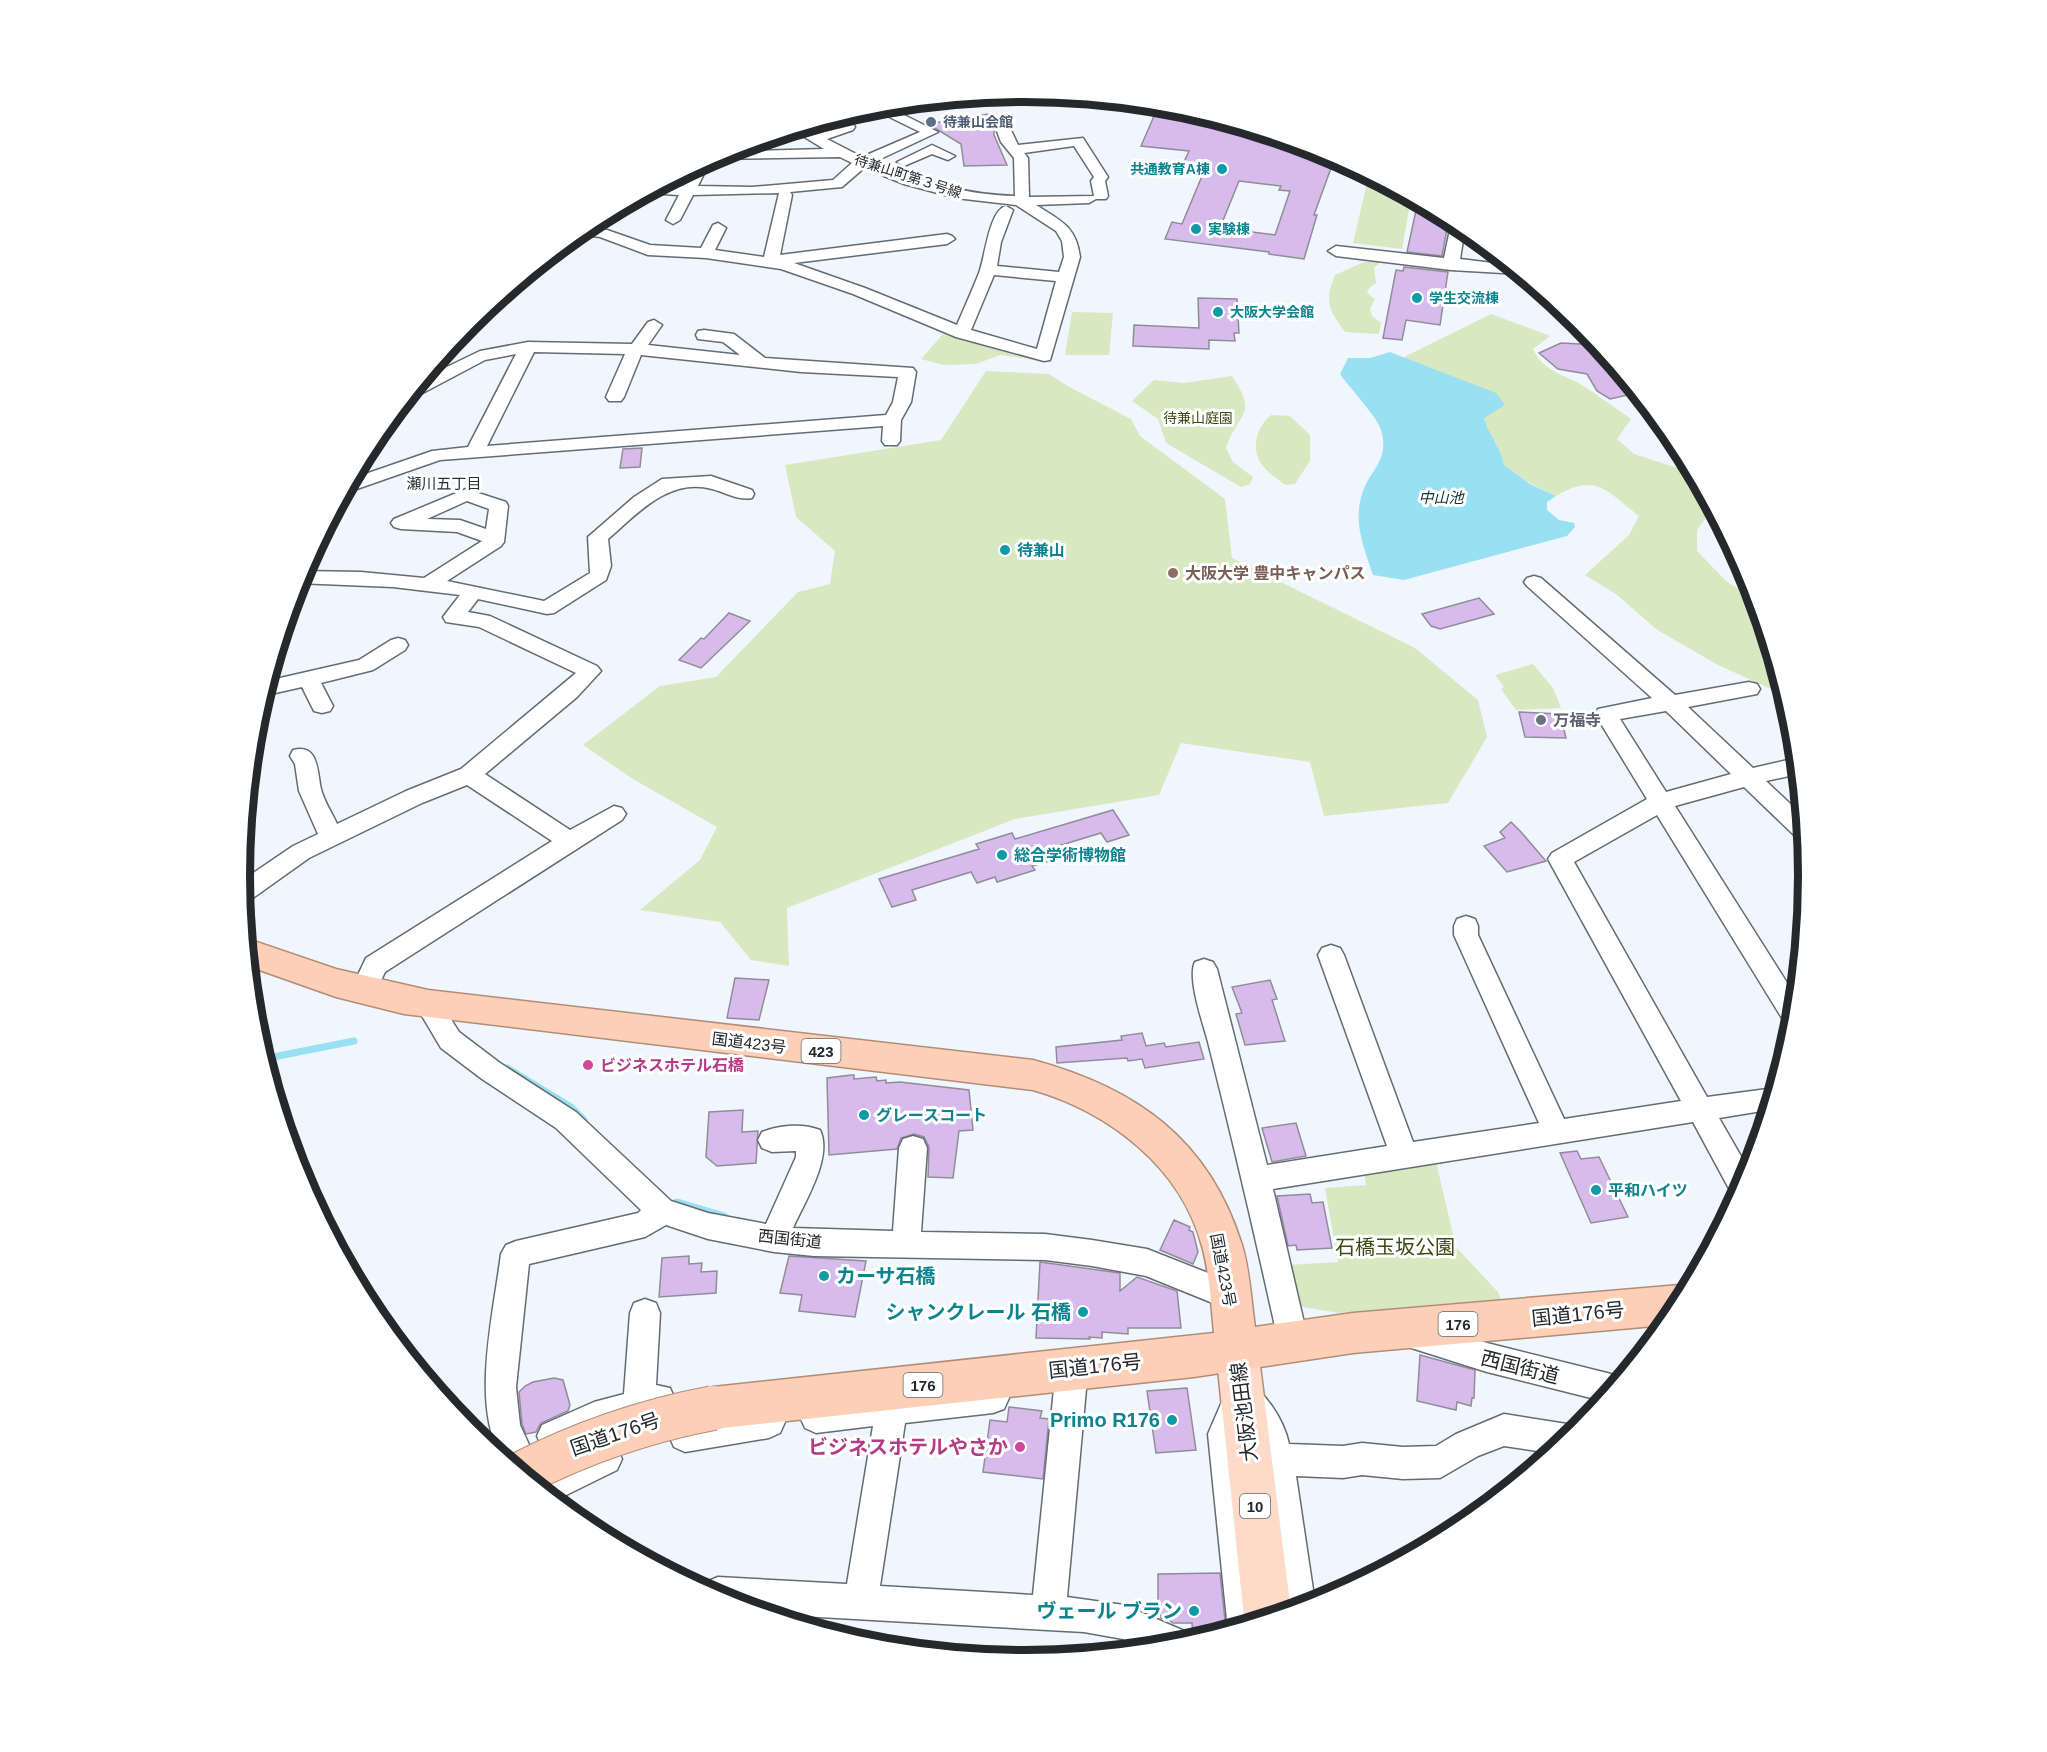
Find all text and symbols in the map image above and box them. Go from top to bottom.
place label: 待兼山会館 [943,114,1013,130]
marker: 待兼山会館 [924,115,938,129]
street label: 待兼山町第３号線 [852,151,964,201]
place label: 共通教育A棟 [1130,161,1210,177]
marker: 共通教育A棟 [1215,162,1229,176]
place label: 実験棟 [1208,221,1250,237]
marker: 実験棟 [1189,222,1203,236]
place label: 学生交流棟 [1429,290,1499,306]
marker: 学生交流棟 [1410,291,1424,305]
place label: 大阪大学会館 [1230,304,1314,320]
marker: 大阪大学会館 [1211,305,1225,319]
park label: 待兼山庭園 [1163,410,1233,426]
district label: 瀬川五丁目 [406,475,482,492]
water label: 中山池 [1418,489,1465,506]
place label: 待兼山 [1017,542,1065,559]
marker: 待兼山 [998,543,1012,557]
place label: 大阪大学 豊中キャンパス [1185,565,1365,582]
marker: 大阪大学 豊中キャンパス [1166,566,1180,580]
place label: 万福寺 [1553,712,1601,729]
marker: 万福寺 [1534,713,1548,727]
place label: 総合学術博物館 [1014,846,1126,864]
marker: 総合学術博物館 [995,848,1009,862]
street label: 国道423号 [711,1030,787,1056]
road number: 423 [802,1039,840,1063]
place label: ビジネスホテル石橋 [600,1057,744,1074]
marker: ビジネスホテル石橋 [581,1058,595,1072]
place label: グレースコート [876,1106,987,1124]
marker: グレースコート [857,1108,871,1122]
place label: 平和ハイツ [1608,1182,1688,1199]
marker: 平和ハイツ [1589,1183,1603,1197]
street label: 西国街道 [757,1227,823,1251]
street label: 国道423号 [1208,1232,1238,1308]
park label: 石橋玉坂公園 [1335,1236,1455,1258]
place label: カーサ石橋 [836,1265,936,1287]
marker: カーサ石橋 [817,1269,831,1283]
street label: 国道176号 [1530,1298,1626,1330]
place label: シャンクレール 石橋 [885,1301,1071,1323]
marker: シャンクレール 石橋 [1076,1305,1090,1319]
road number: 176 [1438,1312,1478,1336]
street label: 西国街道 [1479,1347,1561,1387]
street label: 国道176号 [1047,1350,1143,1382]
street label: 大阪池田線 [1227,1361,1261,1463]
road number: 176 [904,1373,942,1397]
street label: 国道176号 [567,1408,663,1460]
place label: Primo R176 [1050,1409,1160,1431]
marker: Primo R176 [1165,1413,1179,1427]
place label: ビジネスホテルやさか [808,1436,1008,1458]
marker: ビジネスホテルやさか [1013,1440,1027,1454]
road number: 10 [1240,1494,1270,1518]
place label: ヴェール ブラン [1036,1600,1182,1622]
marker: ヴェール ブラン [1187,1604,1201,1618]

